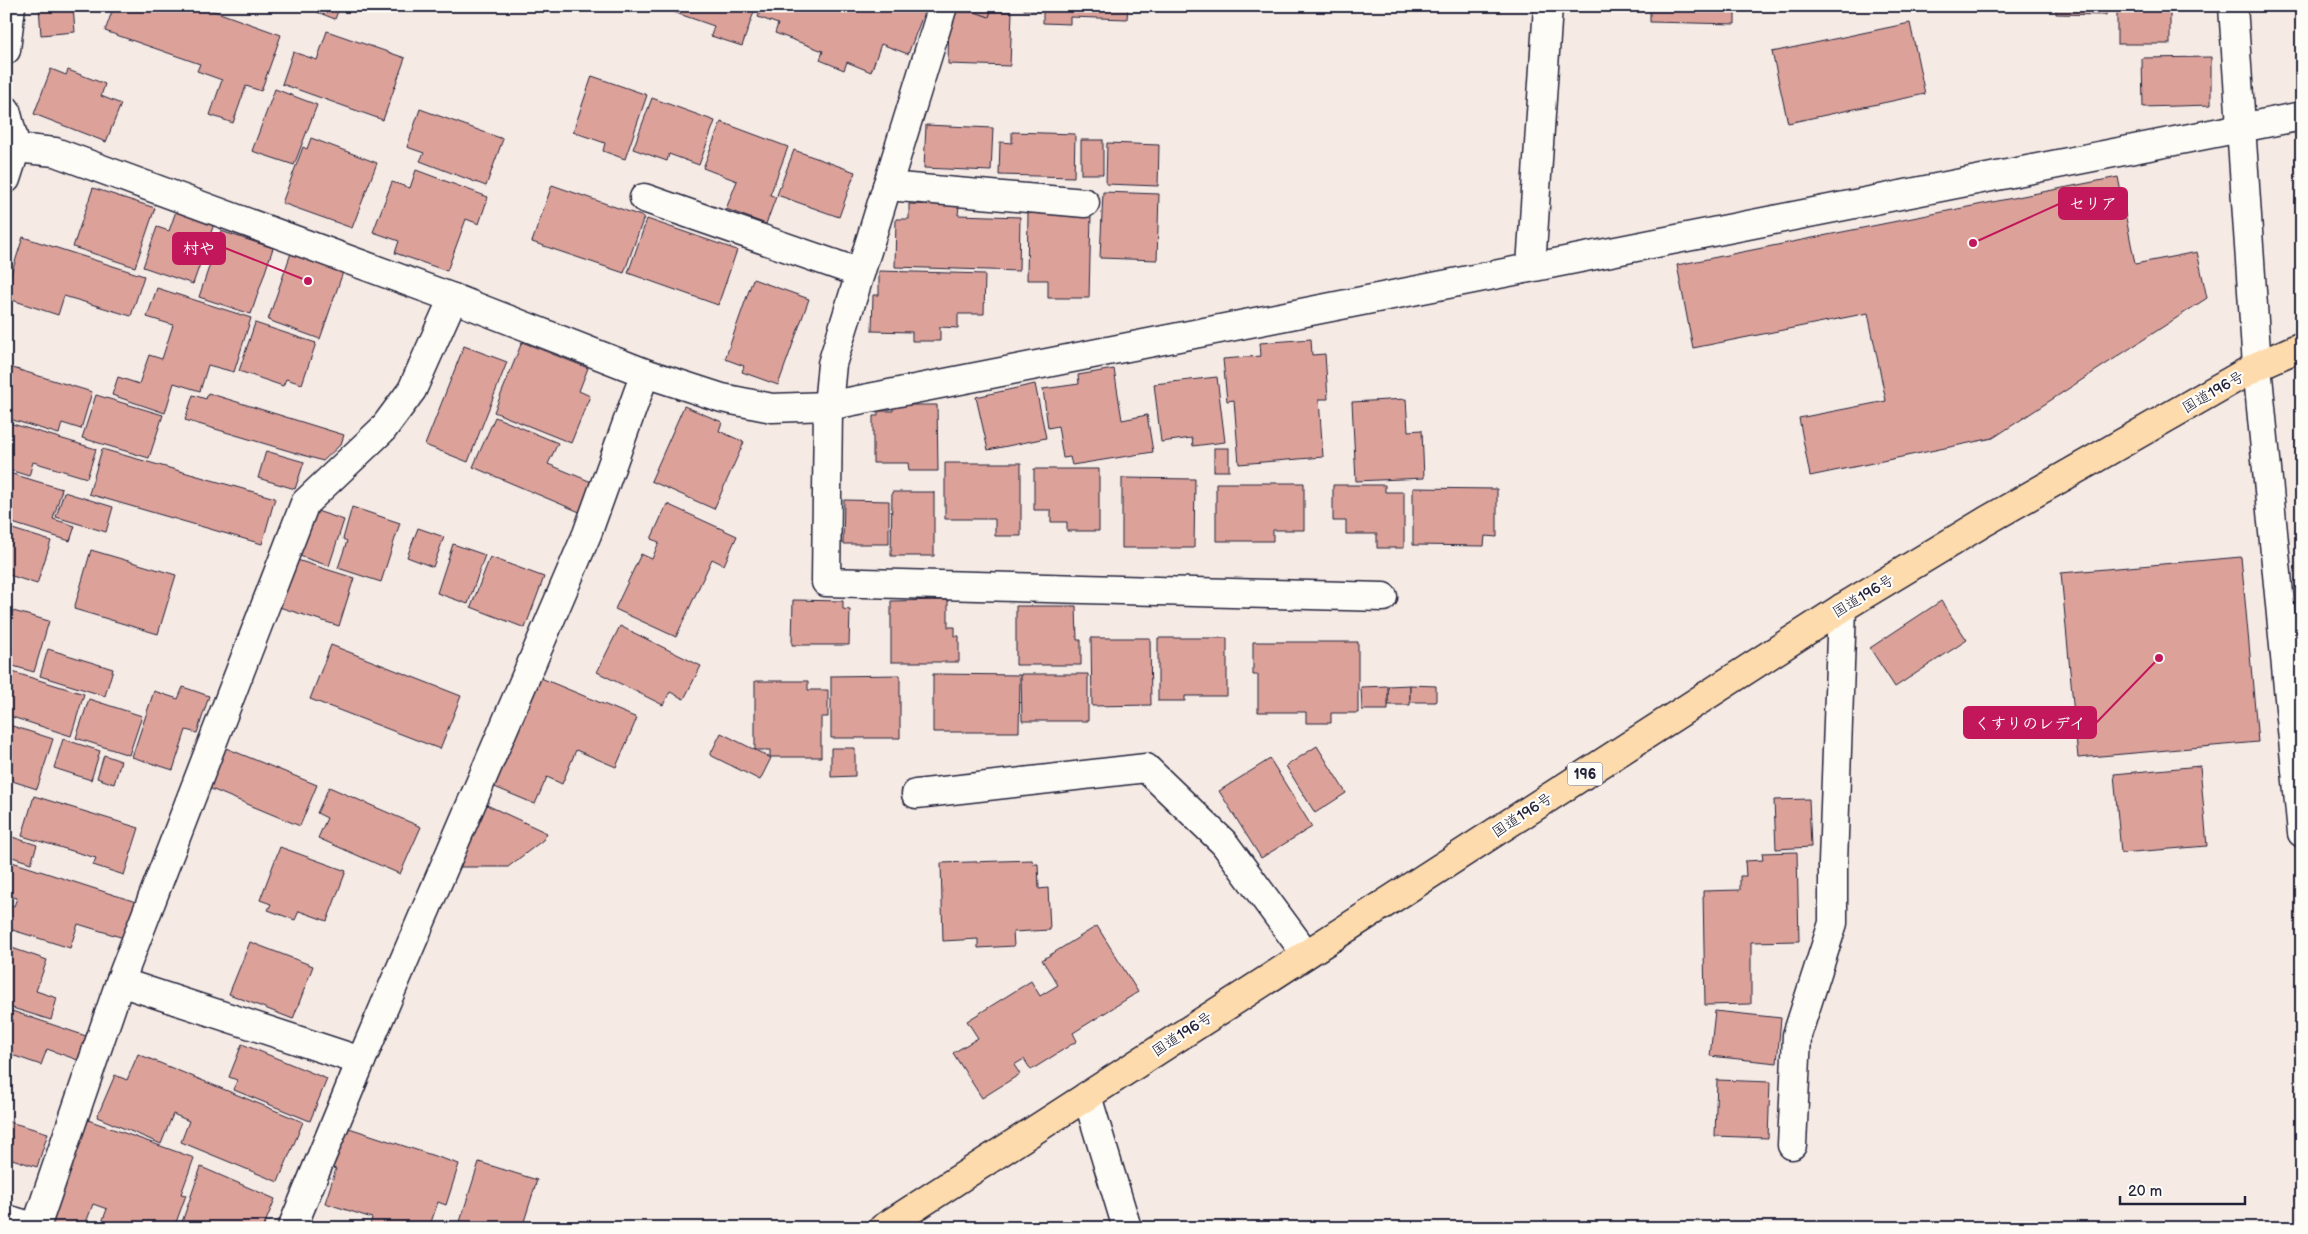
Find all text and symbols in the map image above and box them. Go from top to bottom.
callout: セリア [2059,188,2127,219]
text: セリア [2069,195,2117,214]
callout: 村や [173,233,225,264]
text: 村や [183,240,215,259]
street label: 国道196号 [2179,367,2248,418]
street label: 国道196号 [1829,571,1898,622]
callout: くすりのレデイ [1964,707,2096,738]
text: くすりのレデイ [1974,715,2086,734]
road number: 196 [1568,762,1602,786]
street label: 国道196号 [1488,789,1556,842]
street label: 国道196号 [1148,1008,1216,1061]
scale bar [2120,1174,2246,1206]
text: 20 m [2128,1182,2162,1201]

